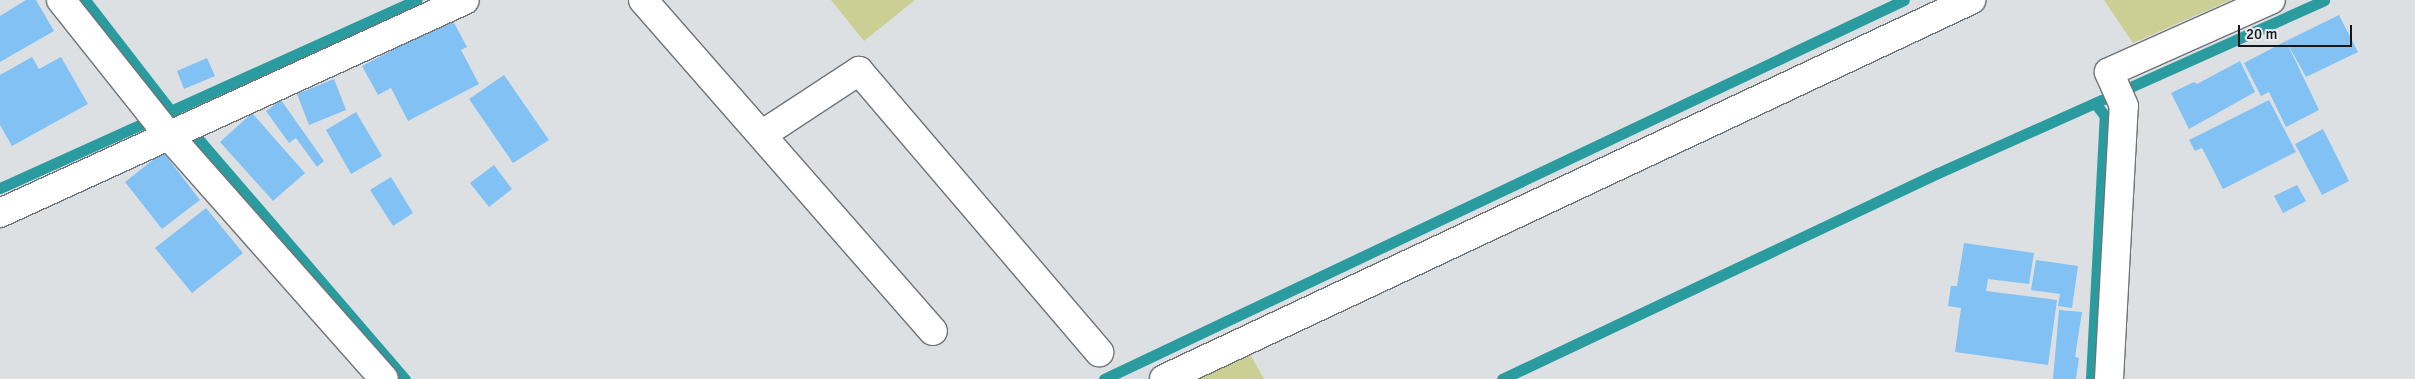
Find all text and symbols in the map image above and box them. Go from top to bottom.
scale bar [2240,15,2354,47]
text: 20 m [2246,25,2277,43]

